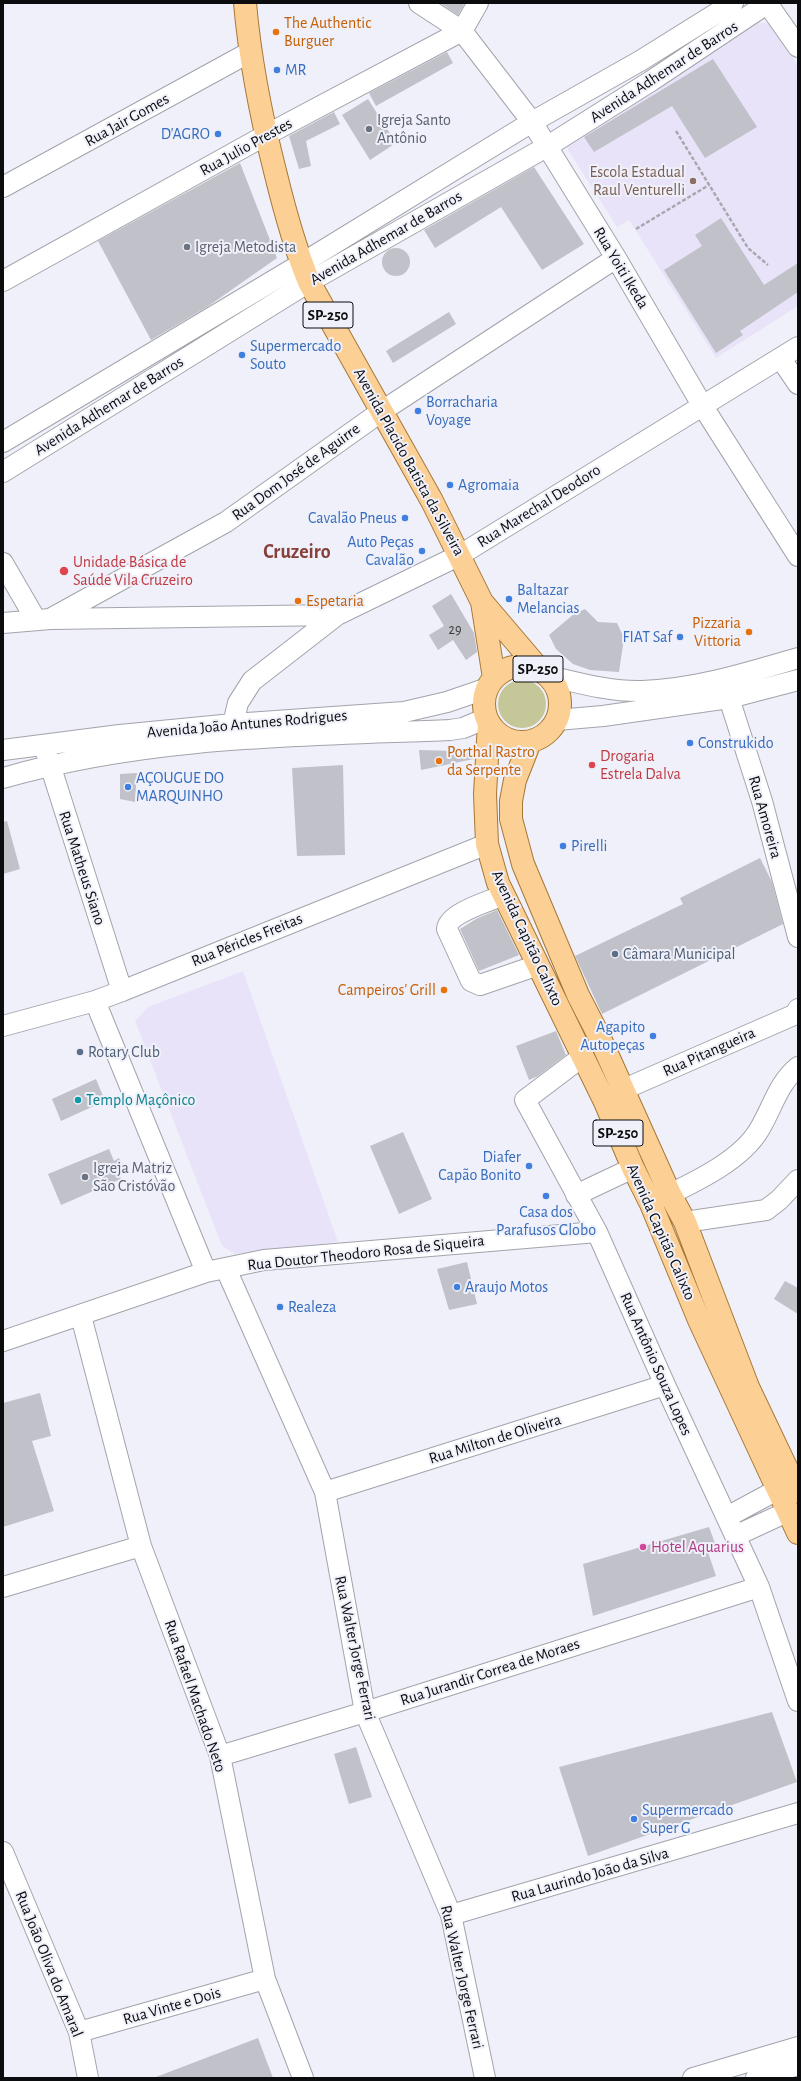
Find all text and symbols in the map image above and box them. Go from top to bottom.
place label: The Authentic Burguer [284,13,371,51]
street label: Avenida Adhemar de Barros [587,17,741,127]
marker: The Authentic Burguer [271,27,281,37]
place label: MR [285,60,307,80]
marker: MR [272,65,282,75]
street label: Rua Jair Gomes [81,89,173,151]
place label: Igreja Santo Antônio [377,110,451,148]
street label: Rua Julio Prestes [196,114,296,180]
place label: D'AGRO [161,124,210,144]
marker: Igreja Santo Antônio [364,124,374,134]
marker: D'AGRO [213,129,223,139]
place label: Escola Estadual Raul Venturelli [589,162,685,200]
marker: Escola Estadual Raul Venturelli [688,176,698,186]
street label: Avenida Adhemar de Barros [307,187,465,289]
street label: Rua Yoiti Ikeda [589,224,653,312]
place label: Igreja Metodista [195,237,296,257]
marker: Igreja Metodista [182,242,192,252]
road number: SP-250 [303,302,353,328]
place label: Supermercado Souto [250,336,341,374]
marker: Supermercado Souto [237,350,247,360]
street label: Avenida Adhemar de Barros [31,352,187,460]
street label: Avenida Placido Batista da Silveira [349,365,469,559]
place label: Borracharia Voyage [426,392,498,430]
marker: Borracharia Voyage [413,406,423,416]
street label: Rua Dom José de Aguirre [228,419,364,525]
street label: Rua Marechal Deodoro [474,460,604,552]
place label: Agromaia [458,475,519,495]
marker: Agromaia [445,480,455,490]
place label: Cavalão Pneus [308,508,397,528]
marker: Cavalão Pneus [400,513,410,523]
place label: Auto Peças Cavalão [347,532,414,570]
district label: Cruzeiro [263,540,331,564]
marker: Auto Peças Cavalão [417,546,427,556]
place label: Unidade Básica de Saúde Vila Cruzeiro [73,552,193,590]
marker: Unidade Básica de Saúde Vila Cruzeiro [58,565,70,577]
place label: Baltazar Melancias [517,580,579,618]
place label: Espetaria [306,591,364,611]
marker: Baltazar Melancias [504,594,514,604]
marker: Espetaria [293,596,303,606]
place label: Pizzaria Vittoria [692,613,741,651]
house number: 29 [449,622,461,638]
place label: FIAT Saf [623,627,672,647]
marker: Pizzaria Vittoria [744,627,754,637]
marker: FIAT Saf [675,632,685,642]
road number: SP-250 [513,656,563,682]
street label: Avenida João Antunes Rodrigues [146,706,348,742]
place label: Construkido [698,733,774,753]
marker: Construkido [685,738,695,748]
place label: Porthal Rastro da Serpente [447,742,535,780]
place label: Drogaria Estrela Dalva [600,746,681,784]
marker: Porthal Rastro da Serpente [434,756,444,766]
marker: Drogaria Estrela Dalva [587,760,597,770]
place label: AÇOUGUE DO MARQUINHO [136,768,224,806]
street label: Rua Amoreira [744,773,786,861]
marker: AÇOUGUE DO MARQUINHO [123,782,133,792]
street label: Rua Matheus Siano [54,808,110,928]
place label: Pirelli [571,836,607,856]
marker: Pirelli [558,841,568,851]
street label: Avenida Capitão Calixto [487,867,567,1009]
street label: Rua Péricles Freitas [189,909,305,971]
place label: Câmara Municipal [623,944,736,964]
marker: Câmara Municipal [610,949,620,959]
place label: Campeiros' Grill [338,980,436,1000]
marker: Campeiros' Grill [439,985,449,995]
place label: Agapito Autopeças [580,1017,645,1055]
street label: Rua Pitangueira [660,1023,758,1081]
marker: Agapito Autopeças [648,1031,658,1041]
place label: Rotary Club [88,1042,160,1062]
marker: Rotary Club [75,1047,85,1057]
place label: Templo Maçônico [86,1090,195,1110]
marker: Templo Maçônico [73,1095,83,1105]
road number: SP-250 [593,1120,643,1146]
place label: Diafer Capão Bonito [438,1147,521,1185]
place label: Igreja Matriz São Cristóvão [93,1158,175,1196]
marker: Diafer Capão Bonito [524,1161,534,1171]
street label: Avenida Capitão Calixto [622,1161,700,1303]
marker: Igreja Matriz São Cristóvão [80,1172,90,1182]
marker: Casa dos Parafusos Globo [541,1191,551,1201]
place label: Casa dos Parafusos Globo [496,1202,596,1240]
street label: Rua Doutor Theodoro Rosa de Siqueira [247,1231,485,1275]
place label: Araujo Motos [465,1277,548,1297]
marker: Araujo Motos [452,1282,462,1292]
street label: Rua Antônio Souza Lopes [616,1289,696,1439]
place label: Realeza [288,1297,336,1317]
marker: Realeza [275,1302,285,1312]
street label: Rua Milton de Oliveira [427,1410,563,1468]
place label: Hotel Aquarius [651,1537,744,1557]
marker: Hotel Aquarius [638,1542,648,1552]
street label: Rua Walter Jorge Ferrari [330,1574,380,1722]
street label: Rua Rafael Machado Neto [160,1617,230,1775]
street label: Rua Jurandir Correa de Moraes [398,1634,582,1710]
place label: Supermercado Super G [642,1800,733,1838]
marker: Supermercado Super G [629,1814,639,1824]
street label: Rua Laurindo João da Silva [509,1843,671,1907]
street label: Rua João Oliva do Amaral [11,1888,87,2040]
street label: Rua Walter Jorge Ferrari [436,1903,488,2051]
street label: Rua Vinte e Dois [121,1983,223,2029]

